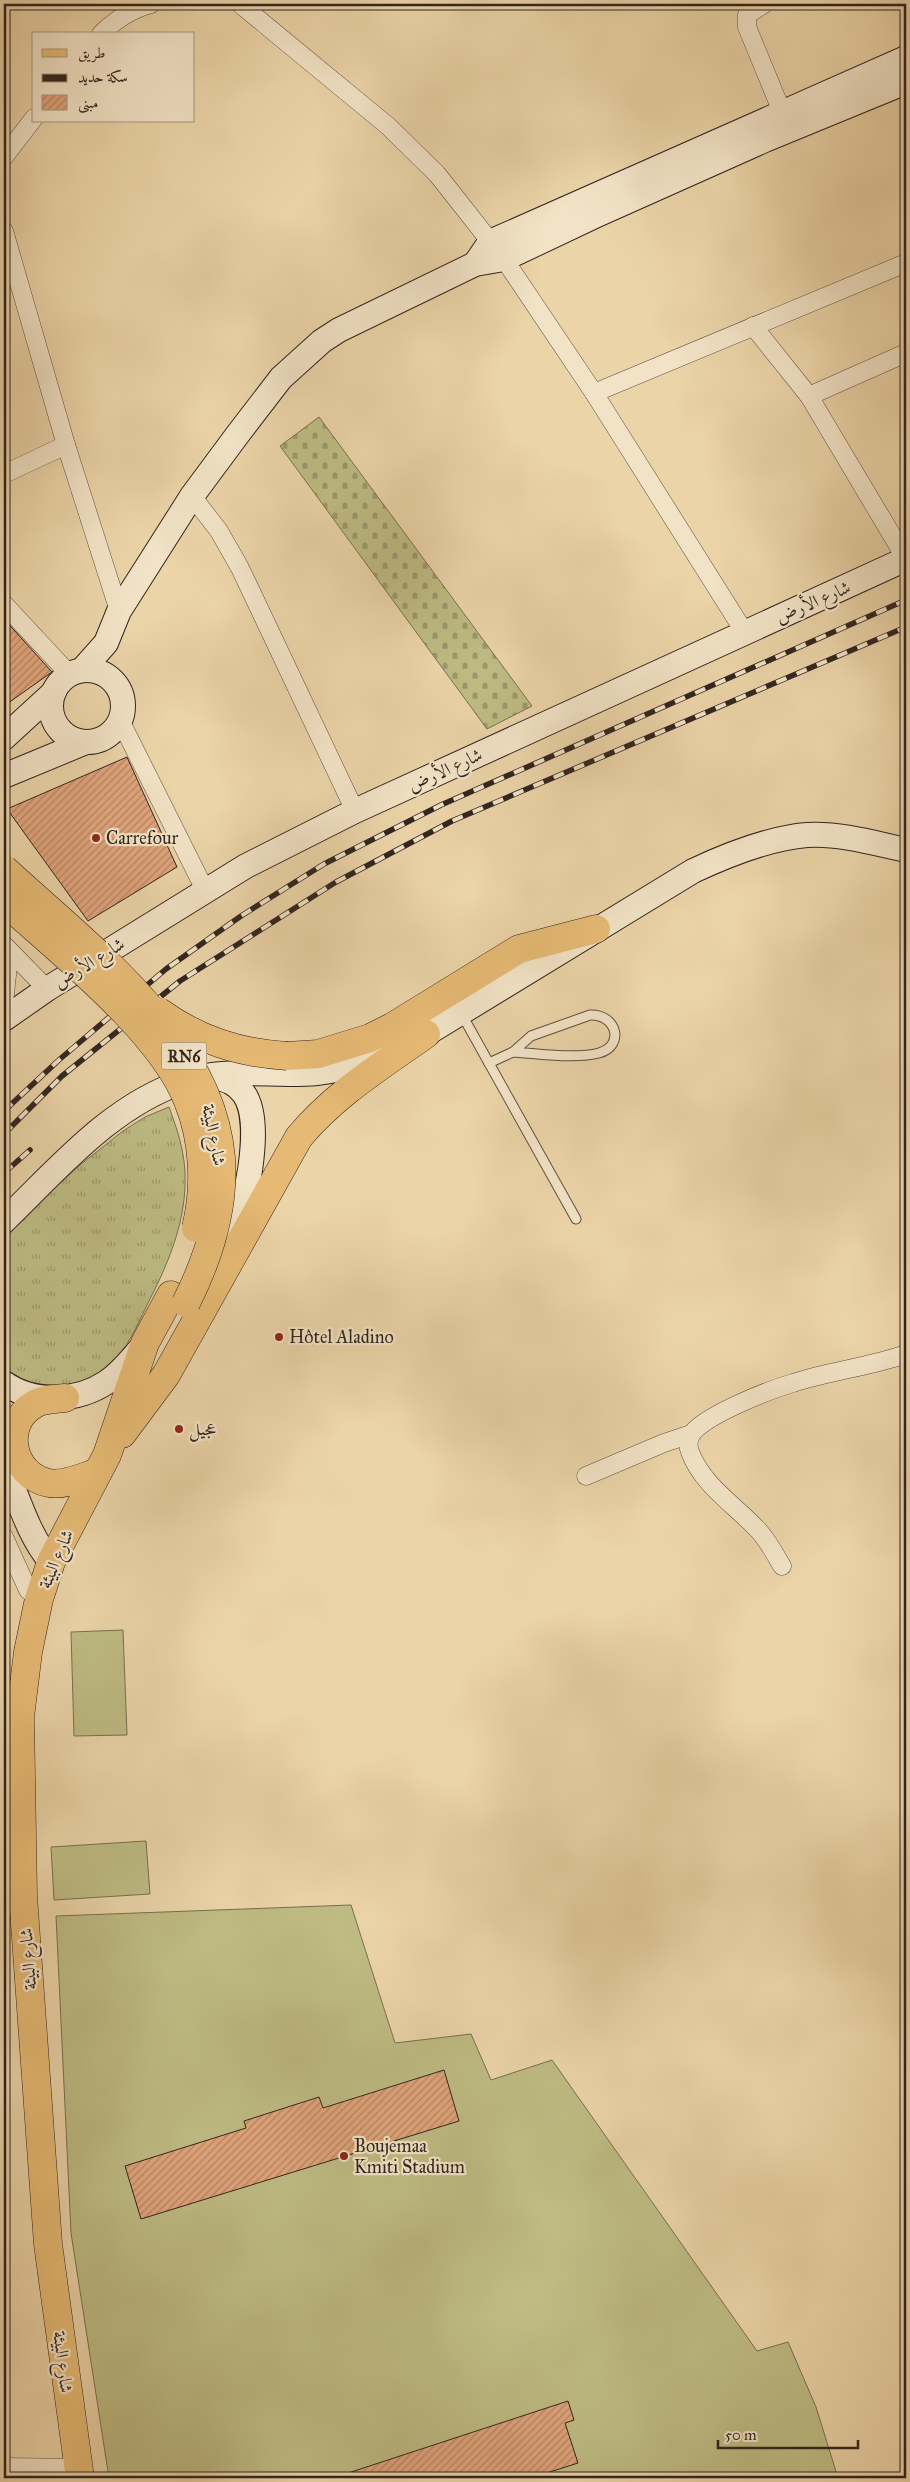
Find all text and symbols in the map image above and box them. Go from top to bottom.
legend [32,32,195,122]
text: طريق [78,44,105,63]
text: سكة حديد [78,68,128,86]
text: مبنى [78,94,98,114]
street label: شارع الأرض [771,574,855,632]
street label: شارع الأرض [403,741,487,800]
place label: Carrefour [106,827,178,849]
marker: Carrefour [90,832,102,844]
street label: شارع الأرض [48,931,131,997]
road number: RN6 [162,1042,206,1070]
street label: شارع البيئة [193,1102,231,1168]
place label: Hôtel Aladino [289,1326,394,1348]
marker: Hôtel Aladino [273,1331,285,1343]
place label: عجيل [189,1418,216,1442]
marker: عجيل [173,1423,185,1435]
street label: شارع البيئة [34,1526,82,1593]
street label: شارع البيئة [15,1927,45,1991]
place label: Boujemaa Kmiti Stadium [354,2135,465,2178]
marker: Boujemaa Kmiti Stadium [338,2150,350,2162]
street label: شارع البيئة [44,2330,78,2395]
scale bar [718,2417,858,2449]
text: 50 m [725,2426,757,2444]

